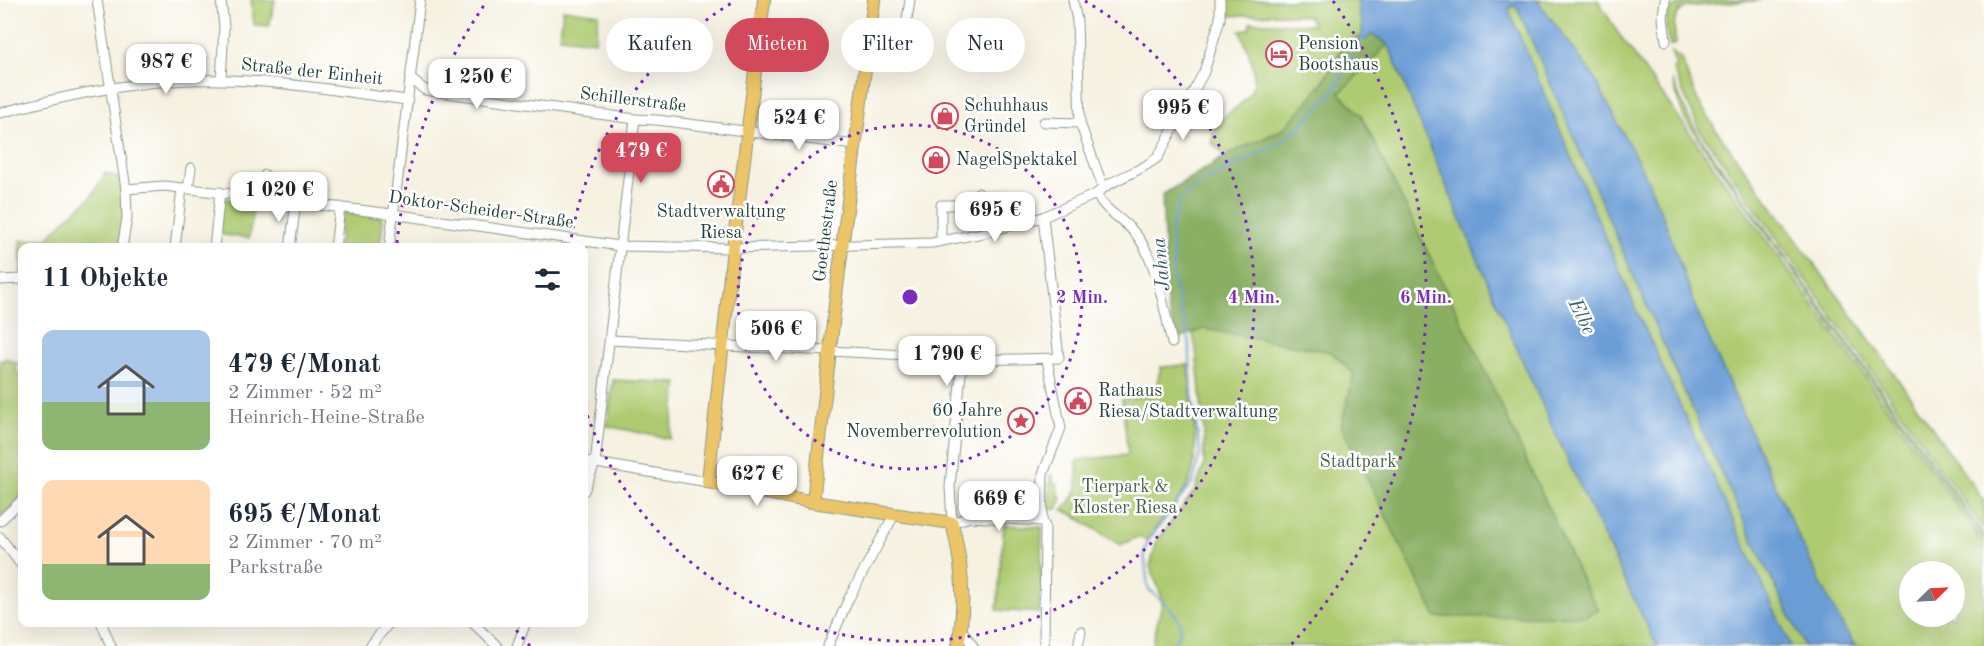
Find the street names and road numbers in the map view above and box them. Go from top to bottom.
street label: Straße der Einheit [240,56,384,88]
street label: Schillerstraße [579,85,687,115]
street label: Goethestraße [811,179,841,283]
street label: Doktor-Scheider-Straße [387,188,575,232]

